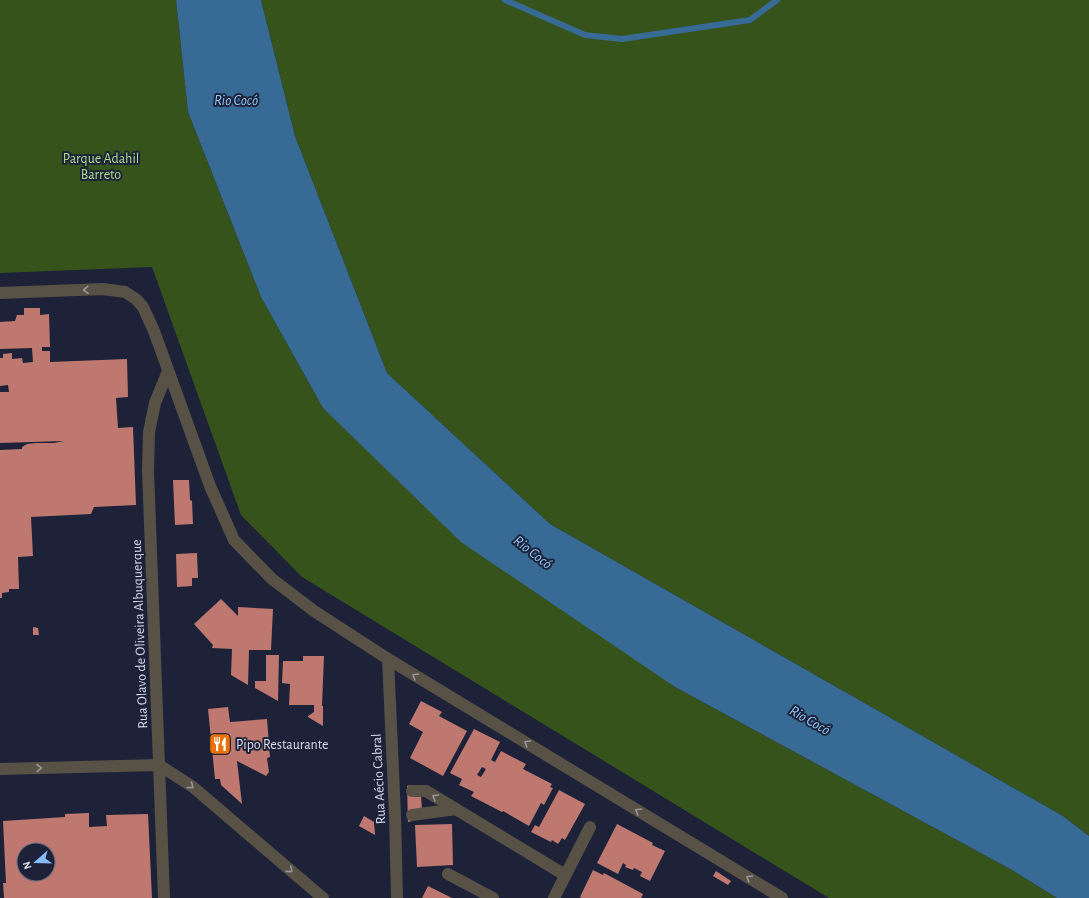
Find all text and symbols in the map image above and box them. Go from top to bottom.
water label: Rio Cocó [214,93,258,108]
park label: Parque Adahil Barreto [63,152,139,182]
one-way arrow [83,285,89,294]
water label: Rio Cocó [511,533,555,572]
street label: Rua Olavo de Oliveira Albuquerque [130,539,150,729]
one-way arrow [412,673,419,681]
water label: Rio Cocó [787,703,833,738]
restaurant icon: Pipo Restaurante [207,731,233,757]
street label: Rua Aécio Cabral [370,733,388,825]
place label: Pipo Restaurante [236,738,328,752]
one-way arrow [524,741,531,748]
one-way arrow [36,764,42,772]
one-way arrow [187,781,194,788]
one-way arrow [432,794,439,801]
one-way arrow [635,808,642,815]
north arrow [16,842,56,882]
text: N [21,860,34,871]
one-way arrow [286,866,293,873]
one-way arrow [746,875,753,882]

